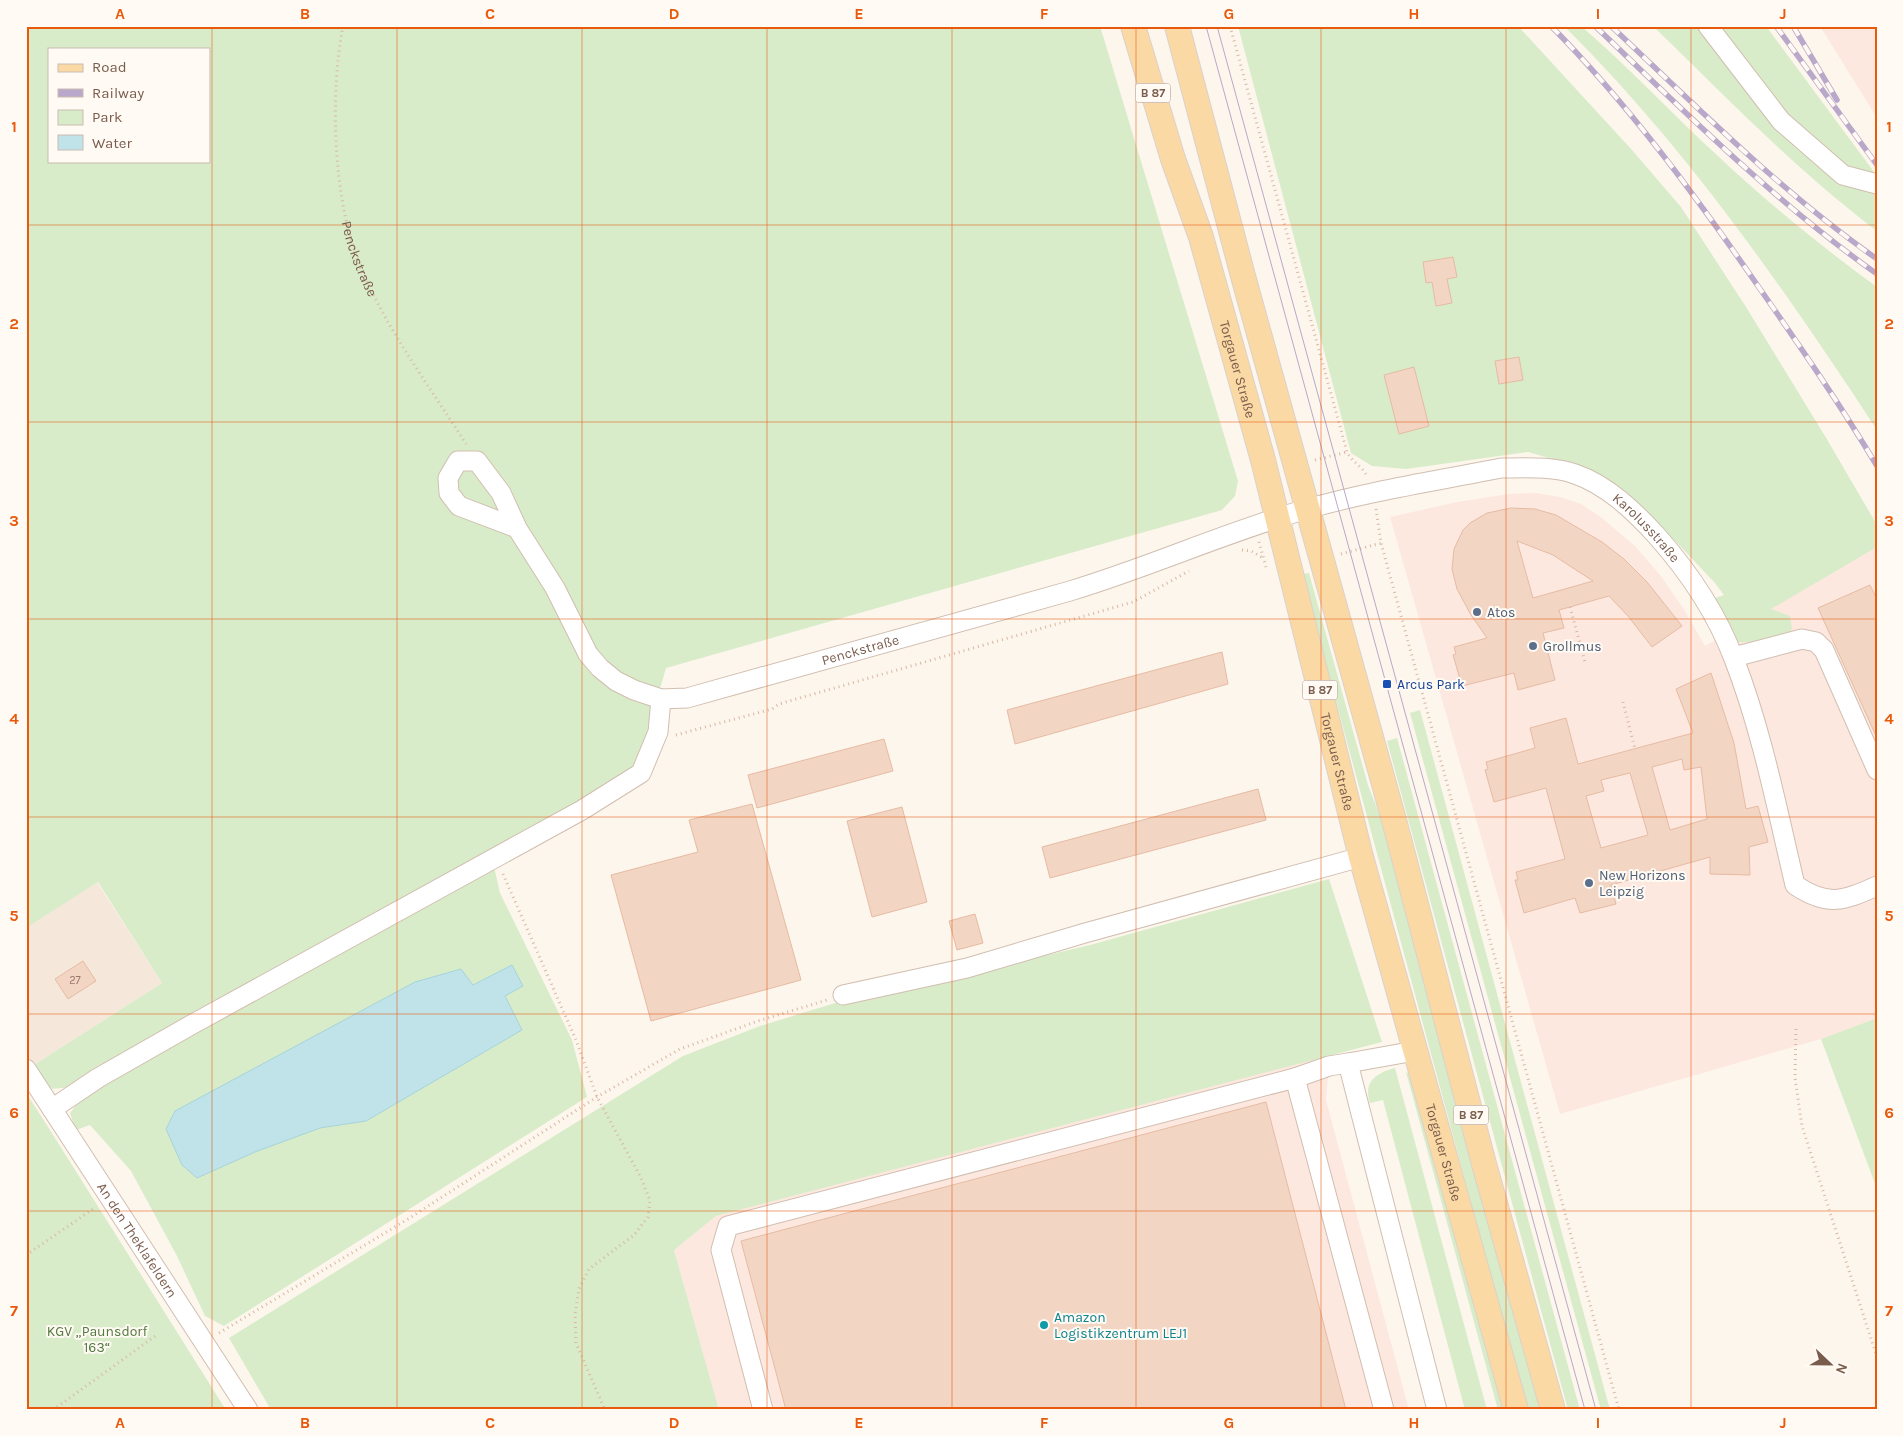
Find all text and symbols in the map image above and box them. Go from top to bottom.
text: A [115,4,125,23]
text: B [300,4,310,23]
text: C [485,4,495,23]
text: D [669,4,680,23]
text: E [854,4,864,23]
text: F [1040,4,1049,23]
text: G [1224,4,1234,23]
text: H [1408,4,1420,23]
text: I [1596,4,1600,23]
text: J [1779,4,1787,23]
legend [48,48,210,162]
text: Road [92,58,127,76]
text: Railway [92,84,144,102]
road number: B 87 [1136,84,1170,102]
text: Park [92,108,122,126]
text: 1 [11,117,17,136]
text: 1 [1886,117,1892,136]
text: Water [92,134,133,152]
street label: Penckstraße [338,219,381,300]
text: 2 [9,314,19,333]
text: 2 [1884,314,1894,333]
street label: Torgauer Straße [1216,319,1259,420]
street label: Karolusstraße [1609,490,1683,566]
text: 3 [9,511,19,530]
text: 3 [1884,511,1894,530]
place label: Atos [1487,604,1515,621]
marker: Atos [1471,606,1483,618]
street label: Penckstraße [820,631,901,669]
place label: Grollmus [1543,638,1602,655]
marker: Grollmus [1527,640,1539,652]
place label: Arcus Park [1397,676,1465,693]
marker: Arcus Park [1381,678,1393,690]
road number: B 87 [1302,680,1338,700]
text: 4 [9,709,19,728]
text: 4 [1884,709,1894,728]
street label: Torgauer Straße [1317,711,1357,813]
place label: New Horizons Leipzig [1599,867,1686,900]
marker: New Horizons Leipzig [1583,877,1595,889]
text: 5 [9,906,19,925]
text: 5 [1884,906,1894,925]
house number: 27 [69,974,81,987]
street label: Torgauer Straße [1422,1102,1465,1203]
text: 6 [9,1103,19,1122]
text: 6 [1884,1103,1894,1122]
road number: B 87 [1454,1106,1488,1124]
street label: An den Theklafeldern [93,1179,181,1301]
text: 7 [10,1301,18,1320]
text: 7 [1885,1301,1893,1320]
place label: Amazon Logistikzentrum LEJ1 [1054,1309,1187,1342]
marker: Amazon Logistikzentrum LEJ1 [1038,1319,1050,1331]
park label: KGV „Paunsdorf 163“ [47,1323,147,1356]
north arrow [1806,1338,1856,1388]
text: N [1832,1361,1851,1377]
text: A [115,1413,125,1432]
text: B [300,1413,310,1432]
text: C [485,1413,495,1432]
text: D [669,1413,680,1432]
text: E [854,1413,864,1432]
text: F [1040,1413,1049,1432]
text: G [1224,1413,1234,1432]
text: H [1408,1413,1420,1432]
text: I [1596,1413,1600,1432]
text: J [1779,1413,1787,1432]

